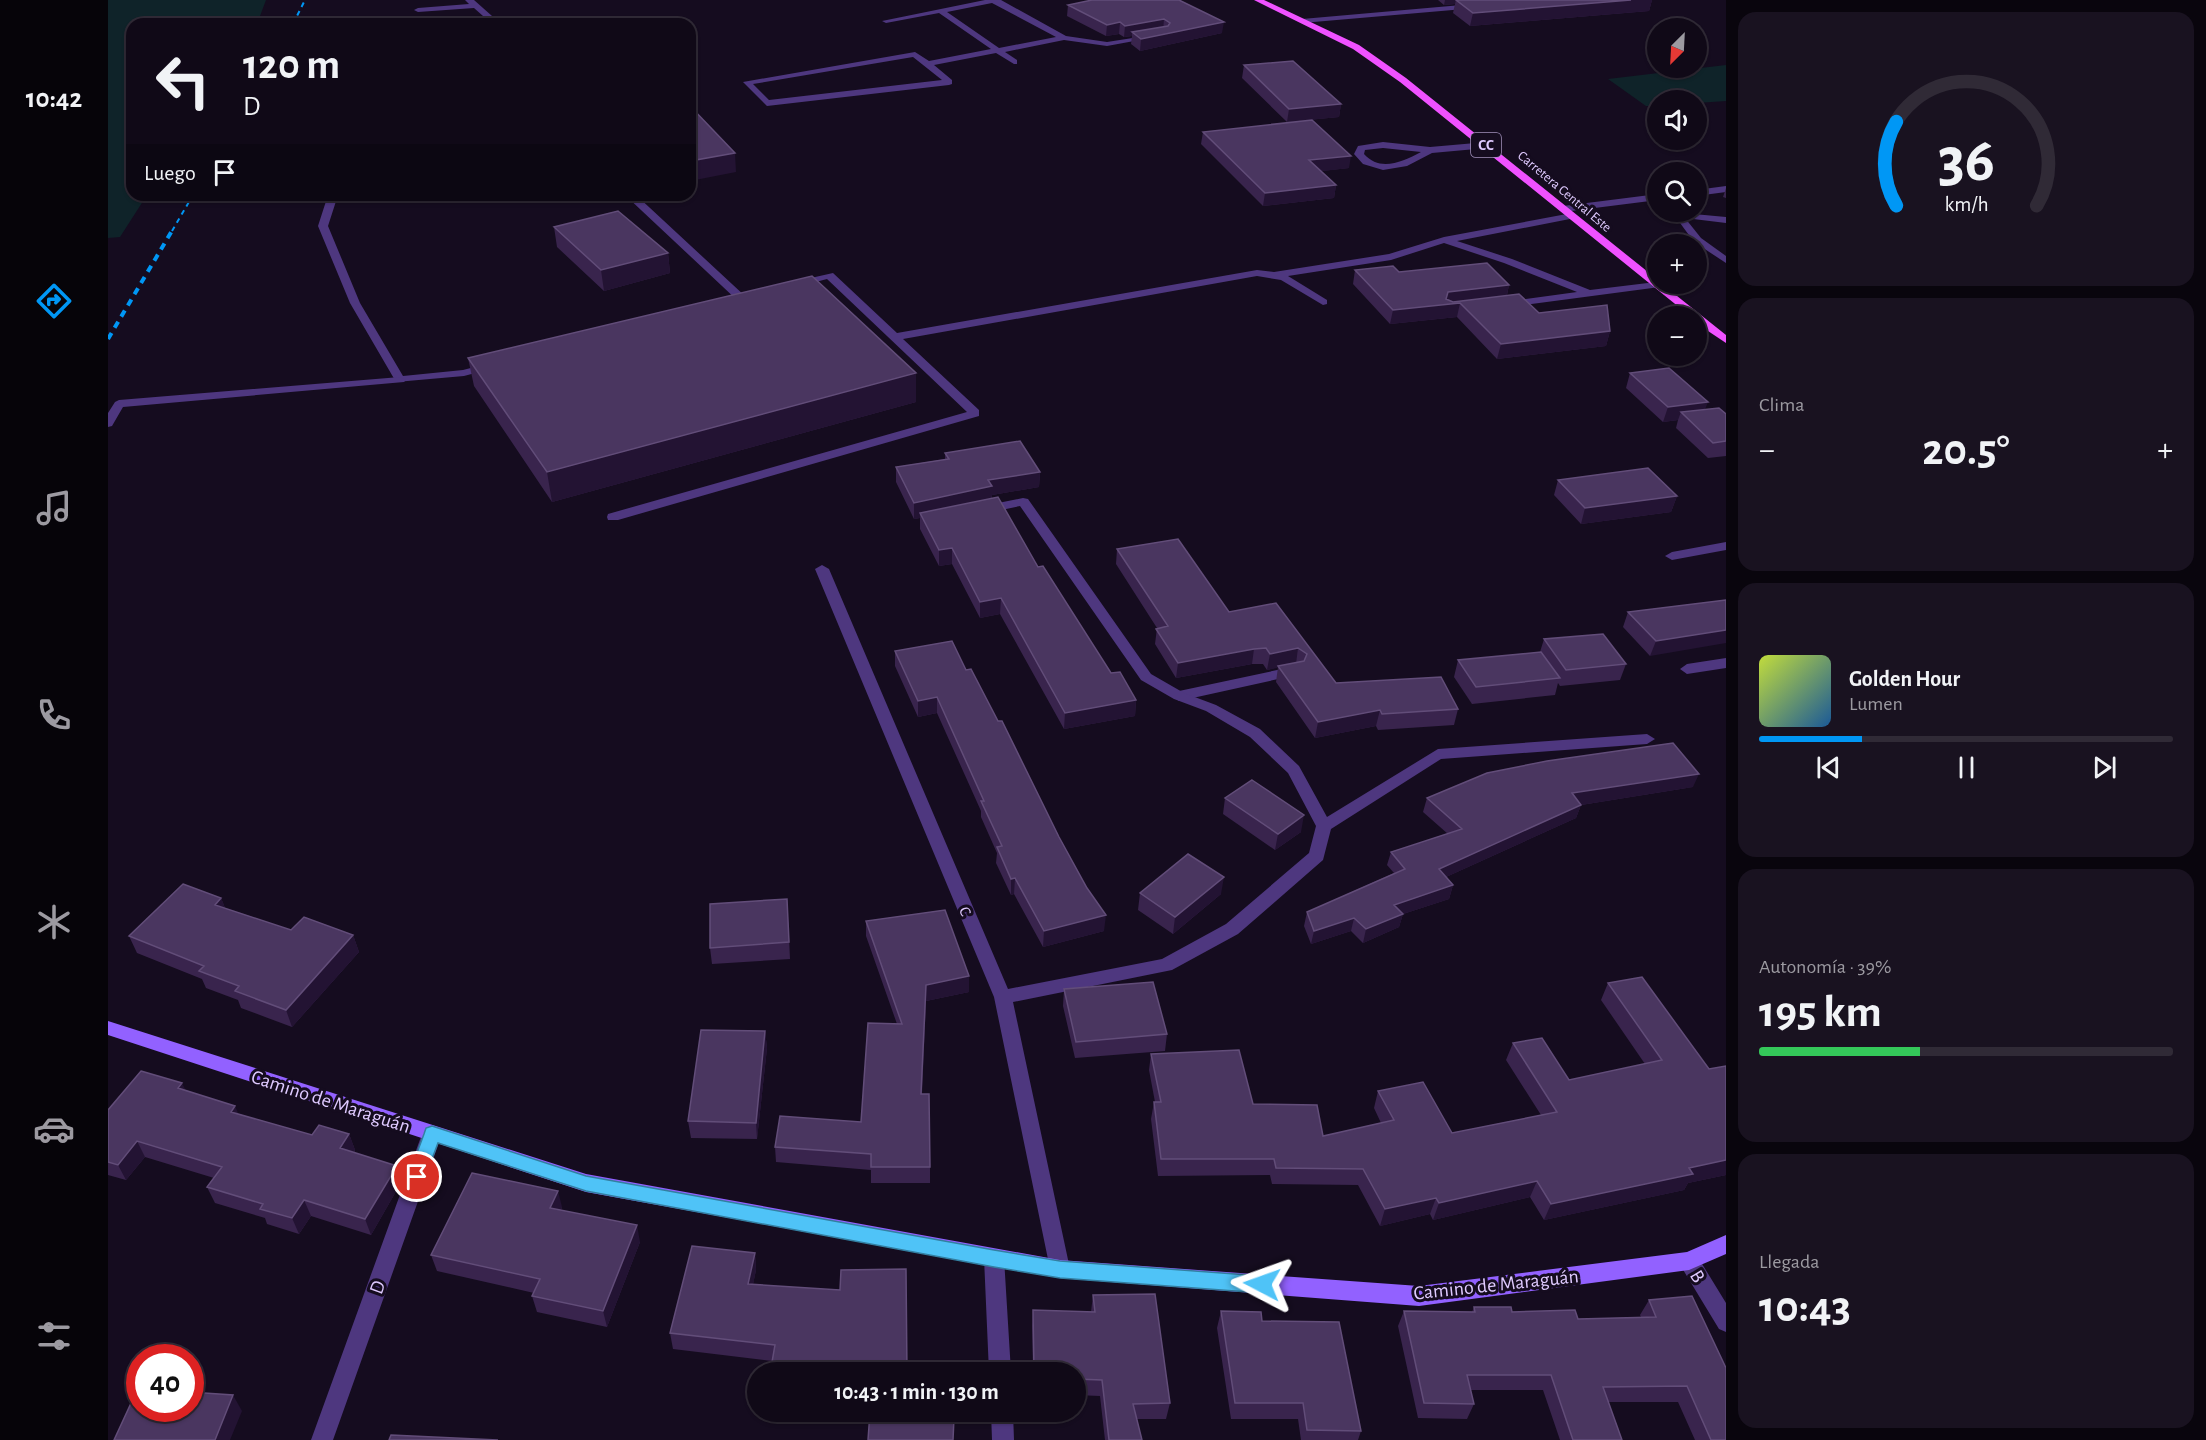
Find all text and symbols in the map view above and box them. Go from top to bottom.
north arrow [1647,18,1707,78]
map controls [1647,18,1707,366]
icon: left [144,42,222,120]
text: 120 m [243,44,340,86]
text: 10:42 [26,85,82,112]
button: sound [1647,90,1707,150]
text: D [243,93,260,120]
text: 36 [1937,130,1995,192]
road number: CC [1471,133,1501,157]
street label: Carretera Central Este [1515,149,1614,235]
icon: arrive [208,156,241,189]
text: Luego [144,162,196,184]
button: search [1647,162,1707,222]
text: km/h [1944,194,1988,215]
button: + [1647,234,1707,294]
icon: directions [33,280,75,322]
button: − [1647,306,1707,366]
text: Clima [1759,395,1804,415]
text: 20.5° [1922,428,2010,473]
text: − [1759,434,1775,467]
text: + [2157,434,2173,467]
icon: music [33,487,75,529]
text: Golden Hour [1849,668,1960,690]
icon: phone [33,694,75,736]
text: Lumen [1849,694,1903,714]
icon: previous [1812,751,1845,784]
icon: pause [1950,751,1983,784]
icon: next [2088,751,2121,784]
icon: climate [33,901,75,943]
street label: C [956,904,974,918]
text: Autonomía · 39% [1759,957,1891,977]
text: 195 km [1759,990,1882,1035]
street label: Camino de Maraguán [249,1067,413,1137]
icon: car [33,1108,75,1150]
pin [391,1151,442,1202]
icon: arrive [400,1160,433,1193]
position arrow [1230,1252,1294,1316]
text: Llegada [1759,1252,1820,1272]
street label: Camino de Maraguán [1412,1266,1580,1304]
street label: B [1686,1267,1708,1286]
street label: D [366,1278,390,1297]
text: 10:43 [1759,1285,1851,1330]
icon: filters [33,1315,75,1357]
speed limit sign: 40 [126,1344,204,1422]
text: 10:43 · 1 min · 130 m [834,1381,999,1403]

